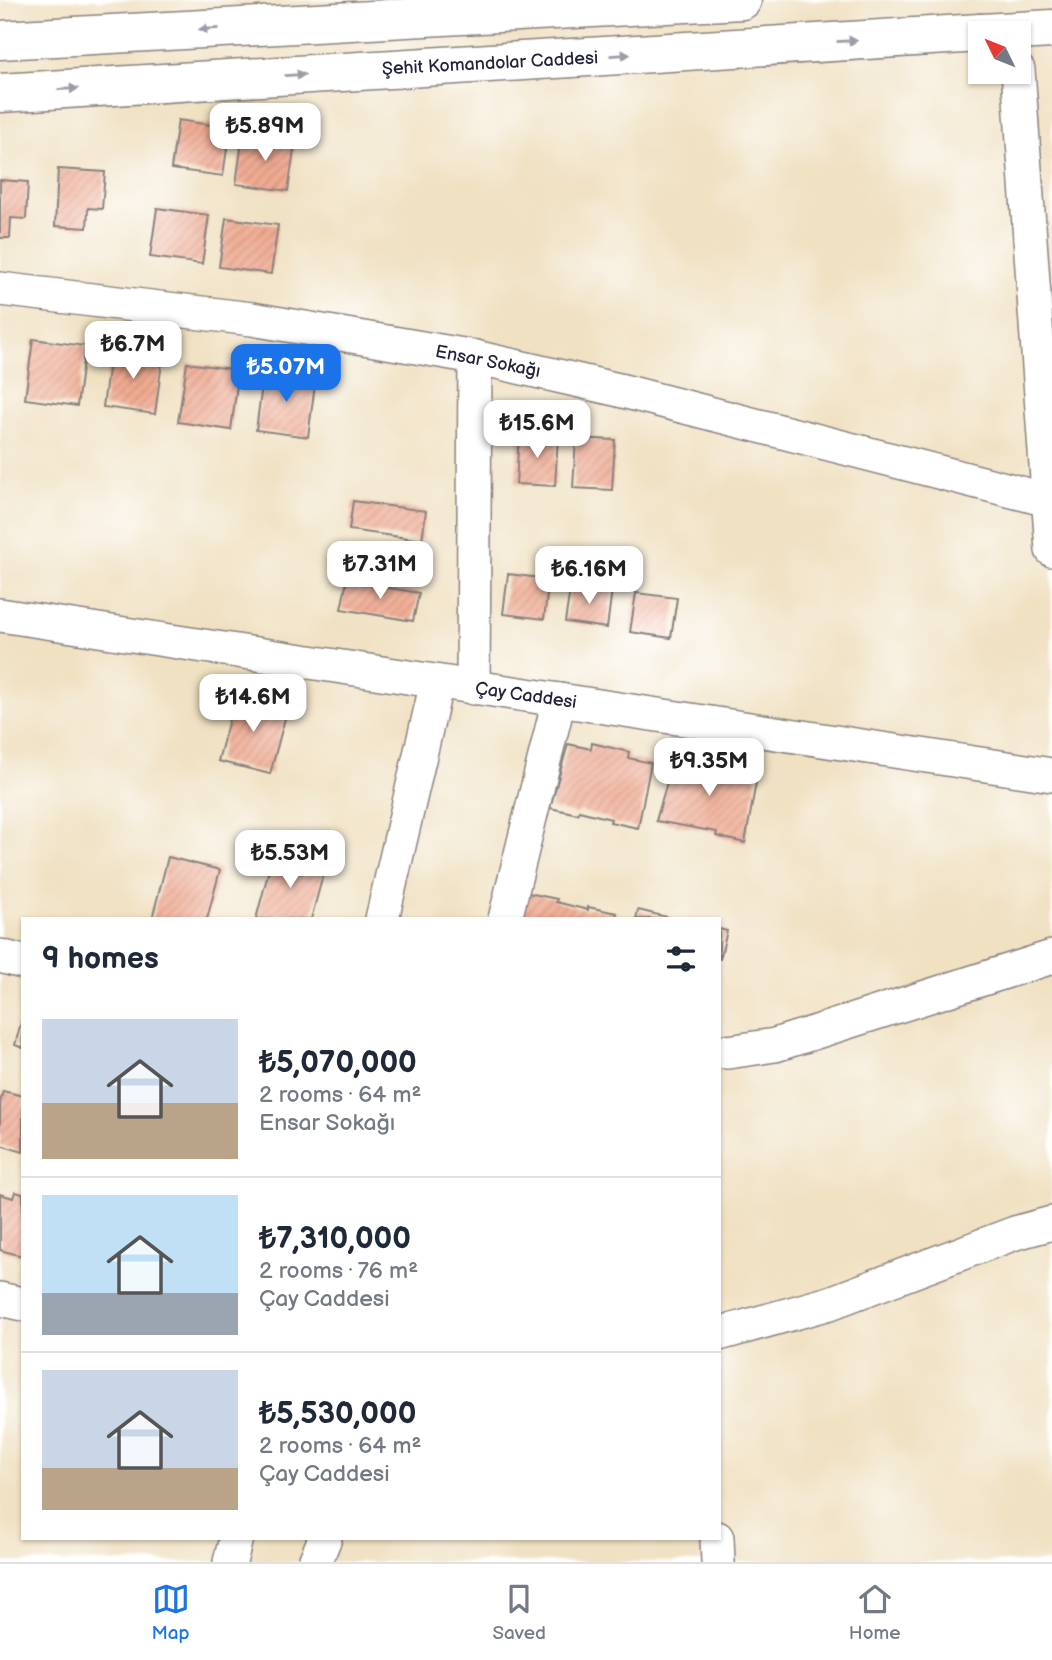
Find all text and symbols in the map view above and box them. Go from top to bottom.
north arrow [968,21,1031,84]
map controls [968,21,1031,84]
one-way arrow [198,23,220,34]
one-way arrow [836,36,858,47]
street label: Şehit Komandolar Caddesi [381,47,599,80]
one-way arrow [609,49,631,60]
one-way arrow [284,69,306,80]
one-way arrow [57,83,79,94]
pin: ₺5.89M [208,104,322,163]
text: ₺5.89M [226,112,304,140]
pin: ₺6.7M [84,322,182,381]
text: ₺6.7M [101,330,165,358]
street label: Ensar Sokağı [434,341,542,382]
pin: ₺5.07M [229,344,343,404]
text: ₺5.07M [247,353,325,381]
pin: ₺15.6M [480,400,594,460]
text: ₺15.6M [500,409,574,437]
pin: ₺7.31M [323,542,437,601]
pin: ₺6.16M [532,546,646,606]
text: ₺7.31M [343,550,417,578]
text: ₺6.16M [551,555,627,583]
pin: ₺14.6M [196,674,310,734]
street label: Çay Caddesi [474,678,578,713]
text: ₺14.6M [215,683,291,711]
pin: ₺9.35M [652,738,766,798]
text: ₺9.35M [670,747,748,775]
pin: ₺5.53M [233,830,347,890]
text: ₺5.53M [251,839,329,867]
icon: filters [662,940,700,978]
text: 9 homes [42,941,159,977]
text: ₺5,070,000 [259,1045,417,1081]
icon: home [98,1047,182,1131]
text: 2 rooms · 64 m² [259,1081,421,1109]
text: Ensar Sokağı [259,1109,395,1137]
text: ₺7,310,000 [259,1221,411,1257]
icon: home [98,1223,182,1307]
text: 2 rooms · 76 m² [259,1257,418,1285]
text: Çay Caddesi [259,1285,390,1313]
text: ₺5,530,000 [259,1396,416,1432]
icon: home [98,1398,182,1482]
text: 2 rooms · 64 m² [259,1432,421,1460]
text: Çay Caddesi [259,1460,390,1488]
tab: Map [151,1580,190,1645]
tab: Saved [493,1580,546,1645]
tab: Home [849,1580,901,1645]

